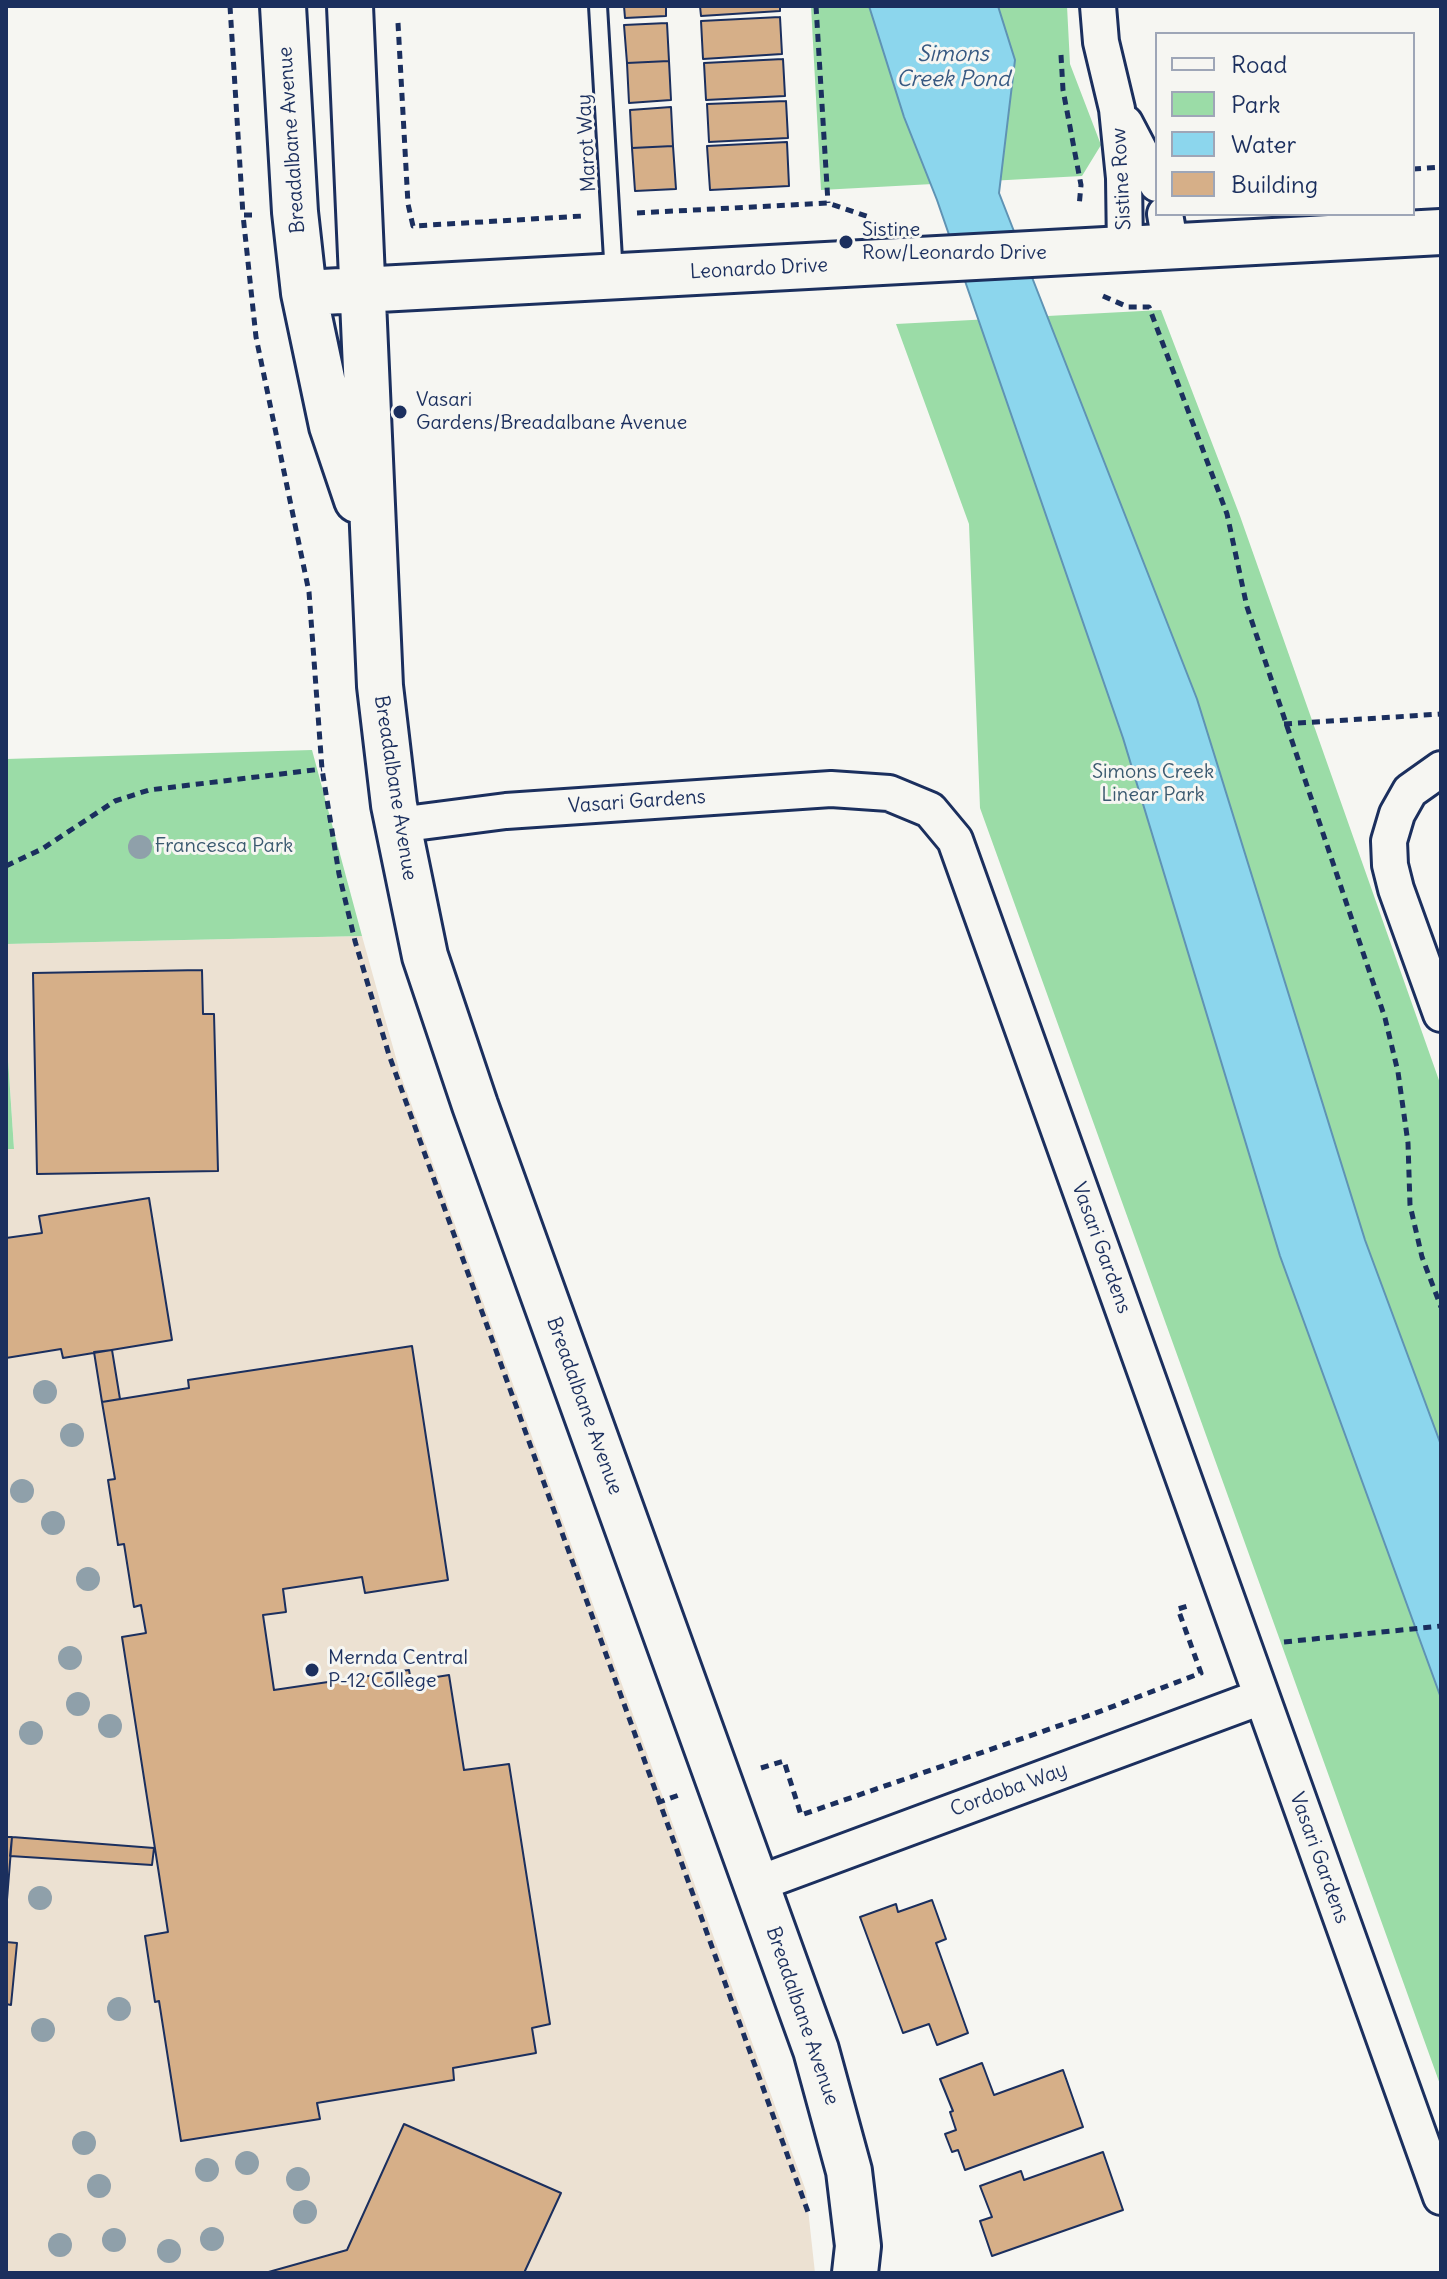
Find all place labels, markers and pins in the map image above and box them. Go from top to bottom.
place label: Sistine Row/Leonardo Drive [862,218,1047,265]
marker: Sistine Row/Leonardo Drive [837,233,855,251]
place label: Vasari Gardens/Breadalbane Avenue [416,388,687,435]
marker: Vasari Gardens/Breadalbane Avenue [391,403,409,421]
place label: Mernda Central P-12 College [328,1646,468,1693]
marker: Mernda Central P-12 College [303,1661,321,1679]

